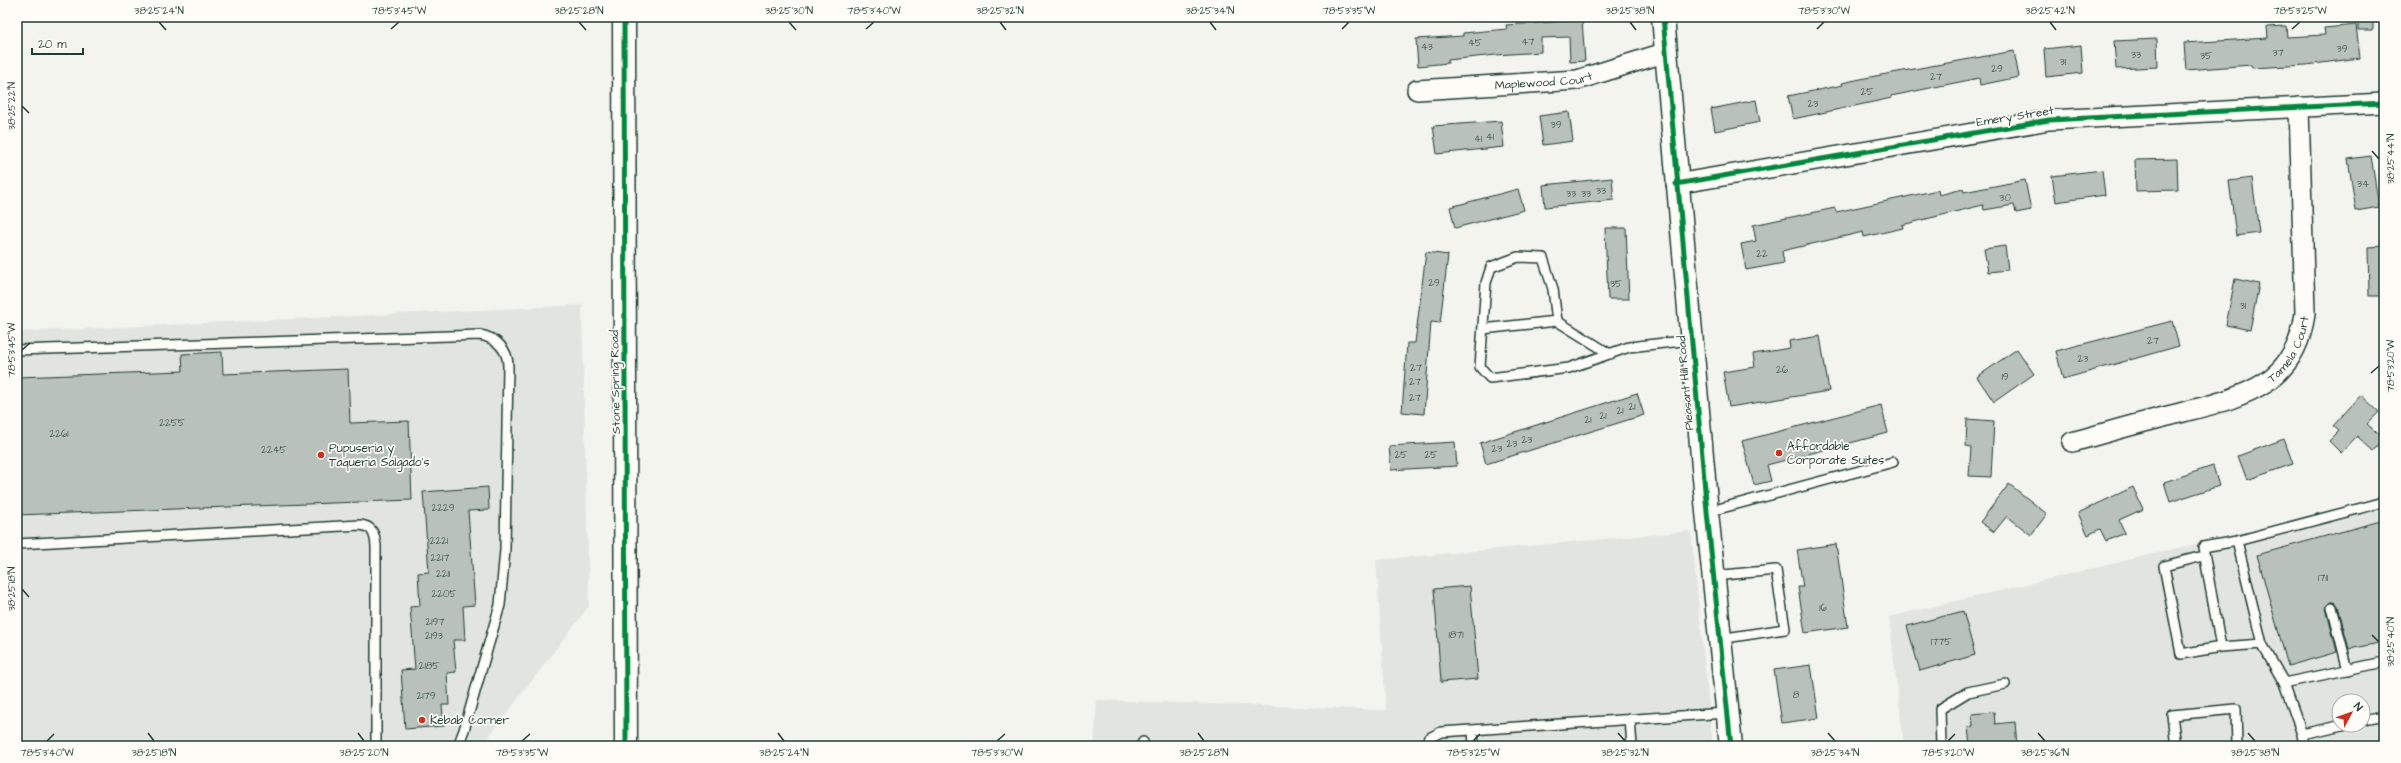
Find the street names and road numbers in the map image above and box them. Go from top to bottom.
street label: Maplewood Court [1494,68,1595,94]
street label: Emery Street [1975,102,2055,132]
street label: Tamela Court [2264,315,2314,387]
street label: Stone Spring Road [606,330,626,434]
street label: Pleasant Hill Road [1673,335,1698,431]

